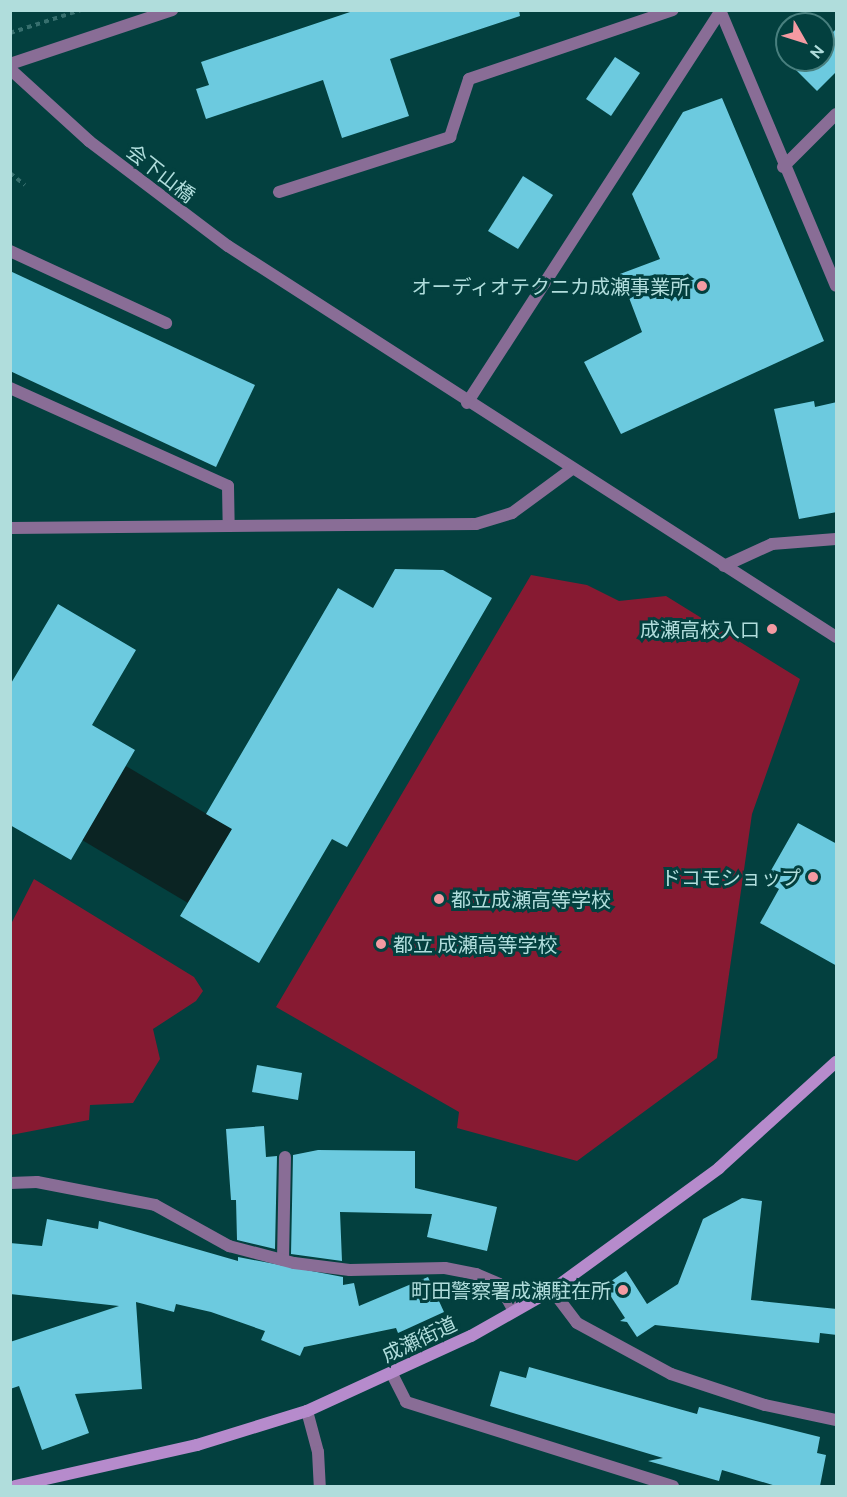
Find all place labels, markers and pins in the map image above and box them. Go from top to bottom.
place label: オーディオテクニカ成瀬事業所 [410,274,690,298]
marker: オーディオテクニカ成瀬事業所 [695,279,709,293]
place label: 成瀬高校入口 [640,617,760,641]
marker: 成瀬高校入口 [765,622,779,636]
place label: ドコモショップ [661,865,801,889]
marker: ドコモショップ [806,870,820,884]
place label: 都立成瀬高等学校 [451,887,611,911]
marker: 都立成瀬高等学校 [432,892,446,906]
place label: 都立 成瀬高等学校 [393,932,558,956]
marker: 都立 成瀬高等学校 [374,937,388,951]
place label: 町田警察署成瀬駐在所 [411,1278,611,1302]
marker: 町田警察署成瀬駐在所 [616,1283,630,1297]

